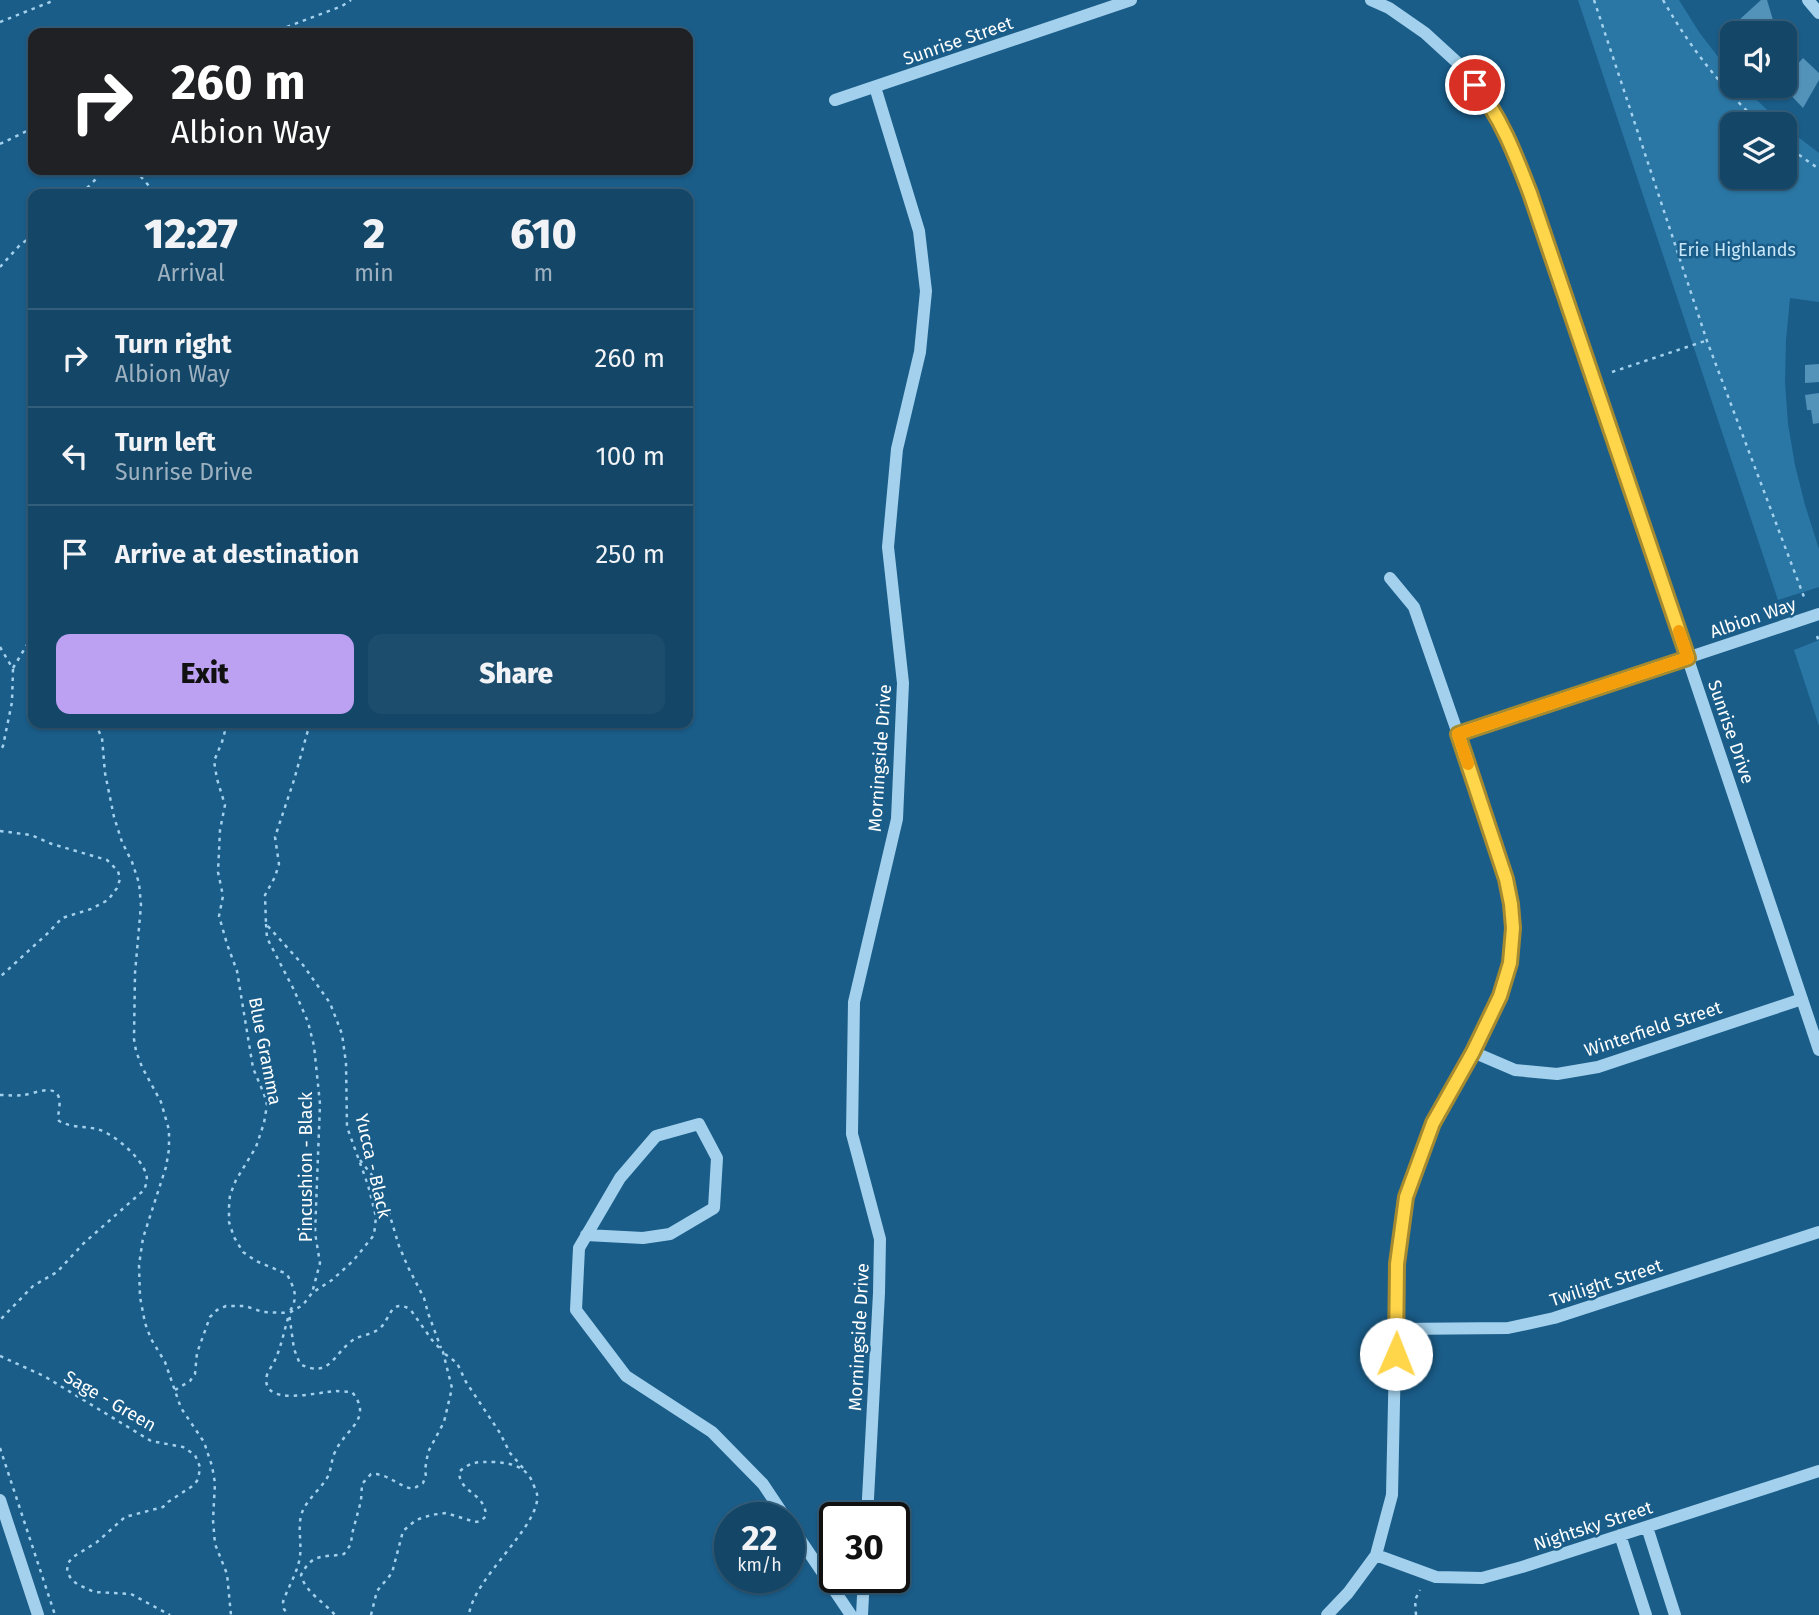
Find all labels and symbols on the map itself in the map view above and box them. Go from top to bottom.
street label: Sunrise Street [900,12,1016,70]
pin [1445,55,1505,115]
park label: Erie Highlands [1678,239,1796,261]
street label: Albion Way [1707,593,1799,643]
street label: Sunrise Drive [1703,677,1759,787]
street label: Morningside Drive [864,683,896,833]
street label: Blue Gramma [244,995,286,1107]
street label: Winterfield Street [1582,996,1725,1062]
street label: Pincushion - Black [295,1091,317,1242]
street label: Yucca - Black [350,1112,396,1221]
street label: Twilight Street [1547,1254,1666,1312]
street label: Morningside Drive [844,1263,874,1411]
position arrow [1359,1317,1433,1391]
street label: Sage - Green [60,1366,160,1436]
street label: Nightsky Street [1531,1496,1656,1556]
speed limit sign: 30 [819,1502,910,1593]

